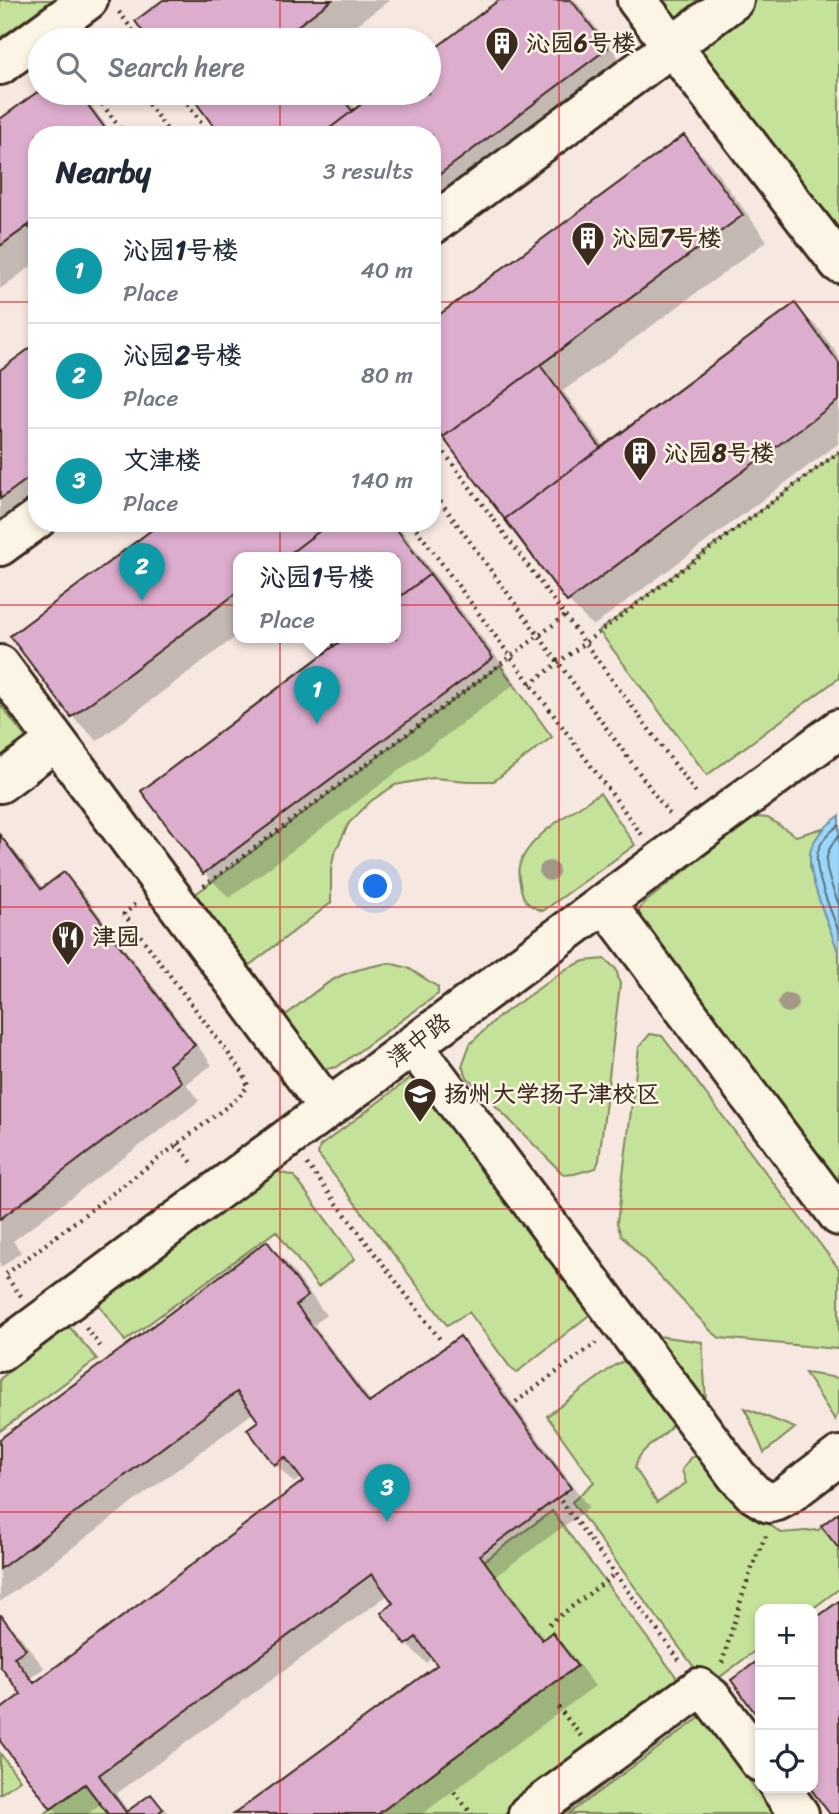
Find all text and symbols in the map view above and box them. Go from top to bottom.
place label: 沁园6号楼 [526,22,636,64]
building icon: 沁园6号楼 [483,24,521,73]
search box [28,28,441,105]
text: Search here [108,44,245,90]
icon: search [52,48,90,86]
text: Nearby [56,145,151,199]
text: 3 results [323,151,413,192]
place label: 沁园7号楼 [612,217,722,259]
building icon: 沁园7号楼 [569,219,607,268]
text: 沁园1号楼 [123,227,238,273]
text: 1 [74,250,84,291]
text: 40 m [360,250,413,291]
text: Place [123,273,178,314]
text: 沁园2号楼 [123,332,242,378]
text: 2 [72,355,86,396]
text: 80 m [361,355,413,396]
text: Place [123,378,178,419]
place label: 沁园8号楼 [664,432,774,474]
building icon: 沁园8号楼 [621,434,659,483]
text: 文津楼 [123,437,201,483]
text: 3 [73,460,85,501]
text: 140 m [351,460,413,501]
text: Place [123,483,178,524]
pin: 2 [119,543,165,601]
popup [233,552,401,643]
text: 沁园1号楼 [259,554,375,600]
text: Place [259,600,315,641]
pin: 1 [294,666,340,724]
your location [358,869,392,903]
place label: 津园 [92,916,140,958]
restaurant icon: 津园 [49,918,87,967]
street label: 津中路 [378,1002,460,1078]
place label: 扬州大学扬子津校区 [444,1073,660,1115]
school or university icon: 扬州大学扬子津校区 [401,1075,439,1124]
pin: 3 [364,1464,410,1522]
map controls [755,1604,818,1793]
button: + [755,1604,818,1667]
button: − [755,1667,818,1730]
button: locate [755,1730,818,1793]

